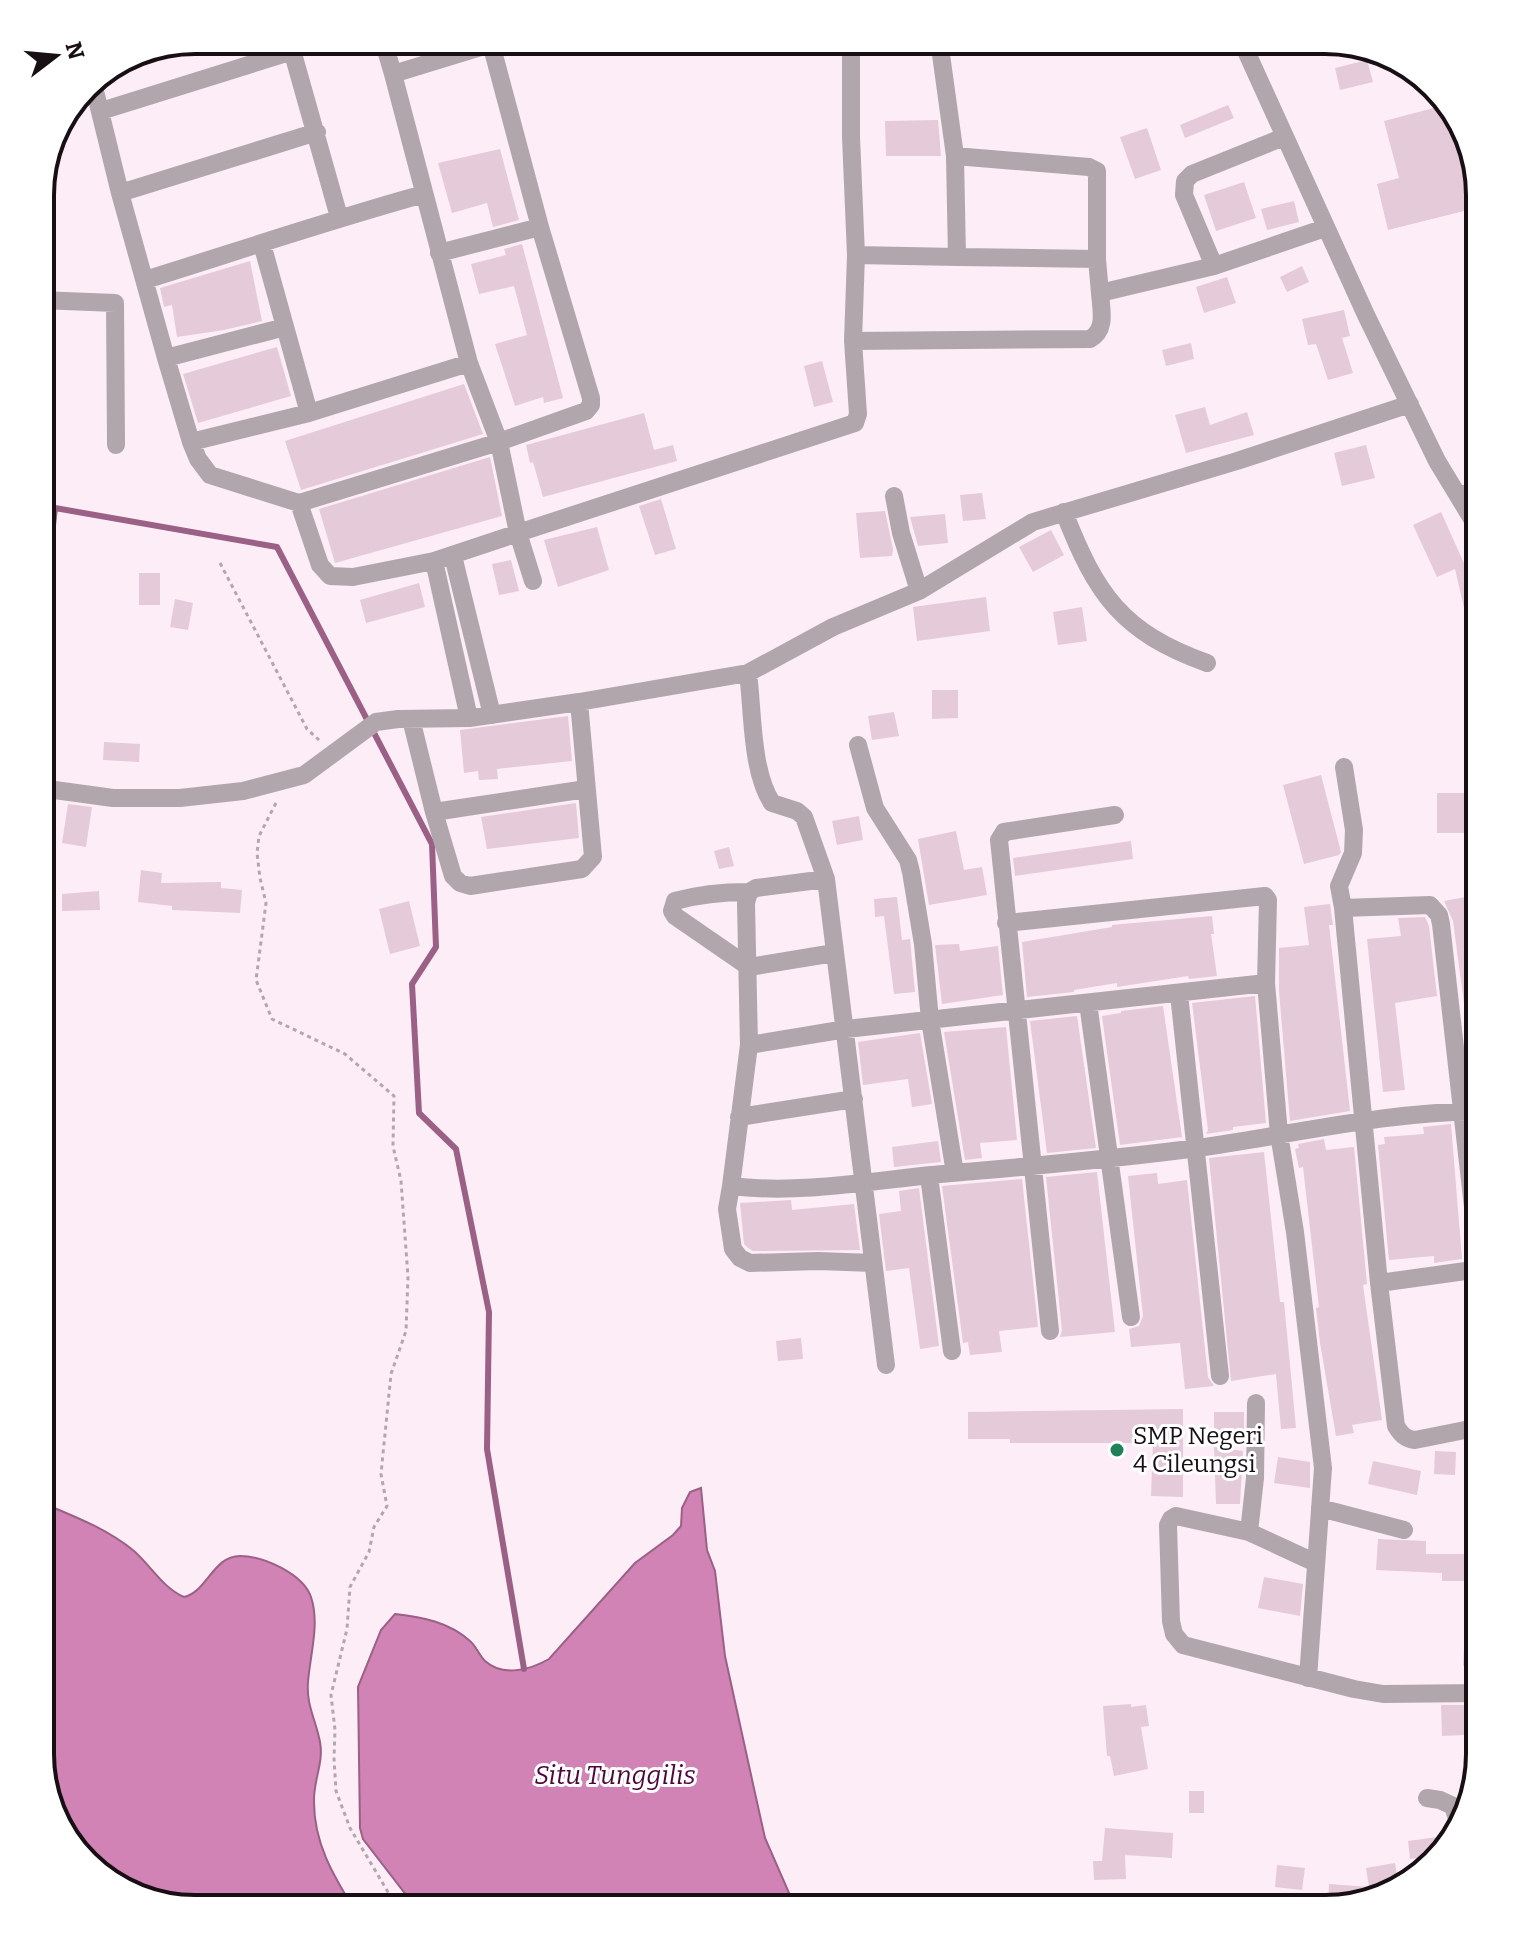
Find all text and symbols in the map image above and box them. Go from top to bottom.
north arrow [16,16,96,96]
text: N [59,39,90,63]
place label: SMP Negeri 4 Cileungsi [1133,1422,1263,1478]
marker: SMP Negeri 4 Cileungsi [1108,1441,1126,1459]
water label: Situ Tunggilis [534,1760,696,1791]

